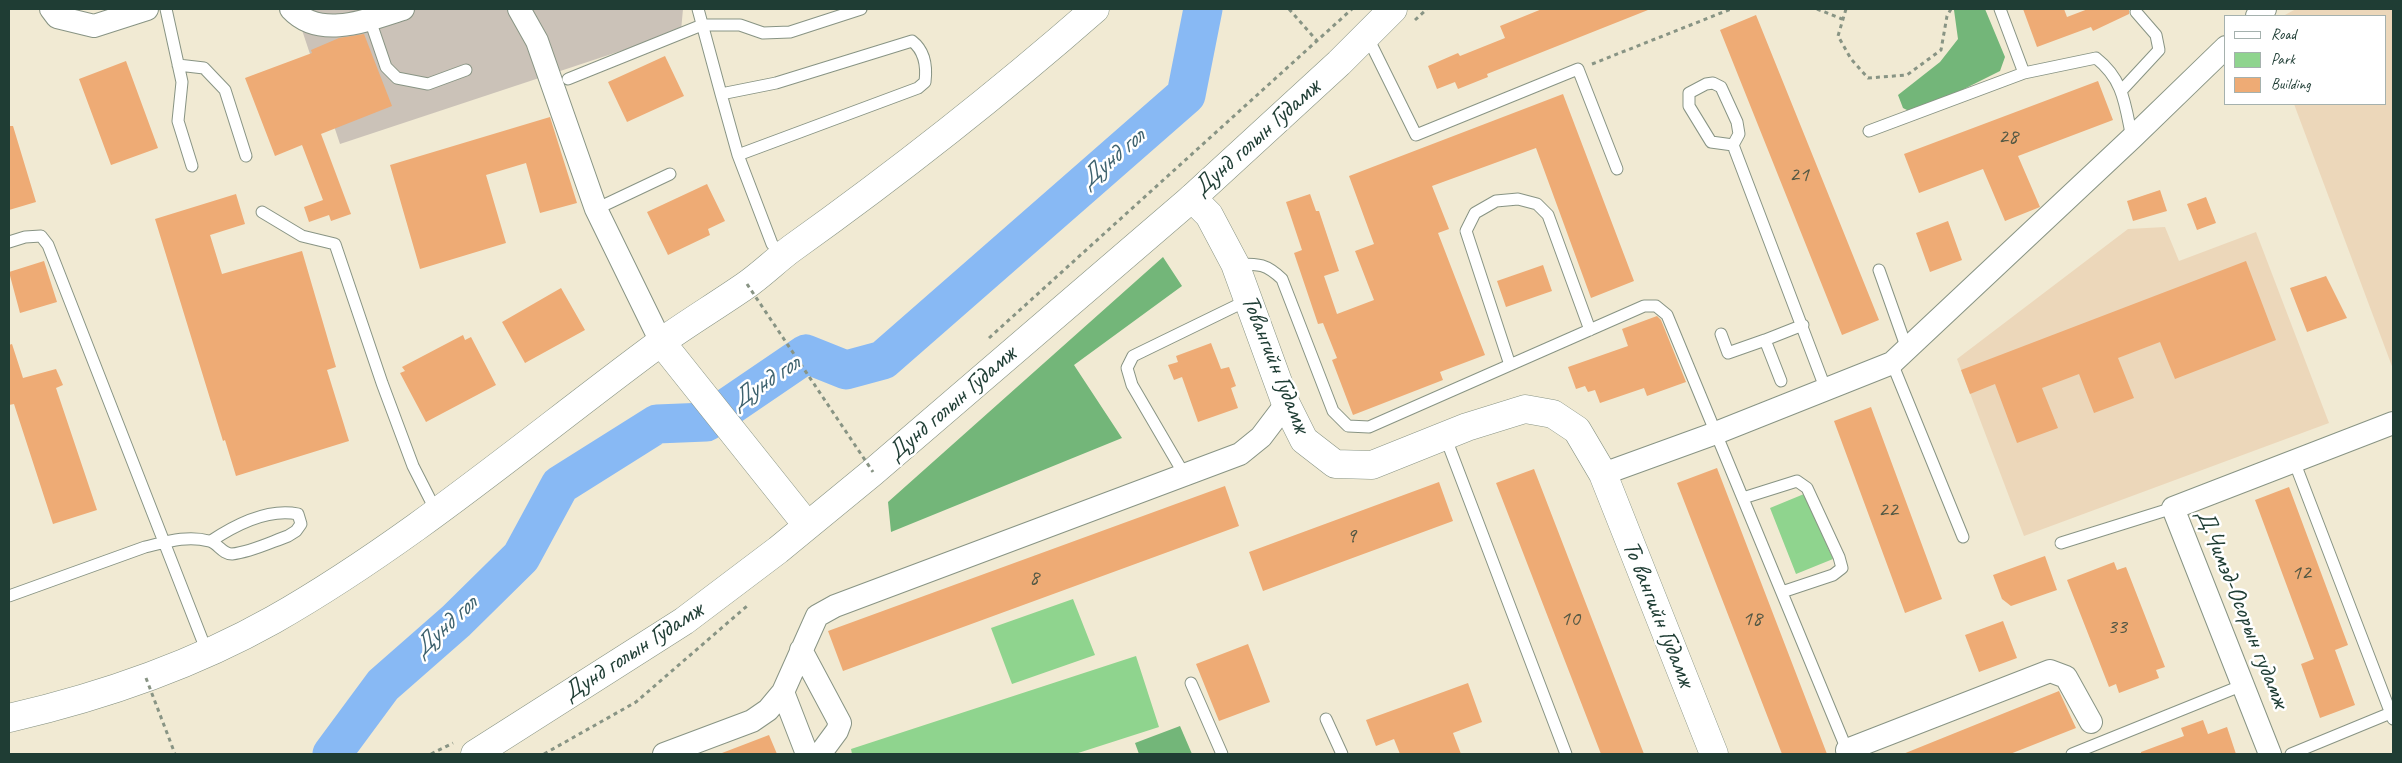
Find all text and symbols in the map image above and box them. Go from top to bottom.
legend [2224,15,2387,105]
text: Road [2271,25,2296,44]
text: Park [2271,50,2295,69]
street label: Дунд голын Гудамж [1187,73,1327,203]
text: Building [2271,75,2310,94]
water label: Дунд гол [1073,122,1151,196]
house number: 28 [1998,124,2018,150]
house number: 21 [1789,162,1809,188]
street label: Товангийн Гудамж [1234,291,1316,437]
street label: Дунд голын Гудамж [881,340,1023,468]
water label: Дунд гол [725,349,805,417]
house number: 22 [1878,497,1898,523]
street label: Д.Чимэд-Осорын гудамж [2188,505,2296,713]
house number: 9 [1346,523,1356,549]
street label: То вангийн Гудамж [1615,537,1701,691]
house number: 12 [2291,560,2311,586]
house number: 8 [1029,565,1039,591]
water label: Дунд гол [407,590,483,664]
street label: Дунд голын Гудамж [557,596,709,708]
house number: 10 [1560,606,1580,632]
house number: 18 [1742,606,1762,632]
house number: 33 [2107,614,2127,640]

